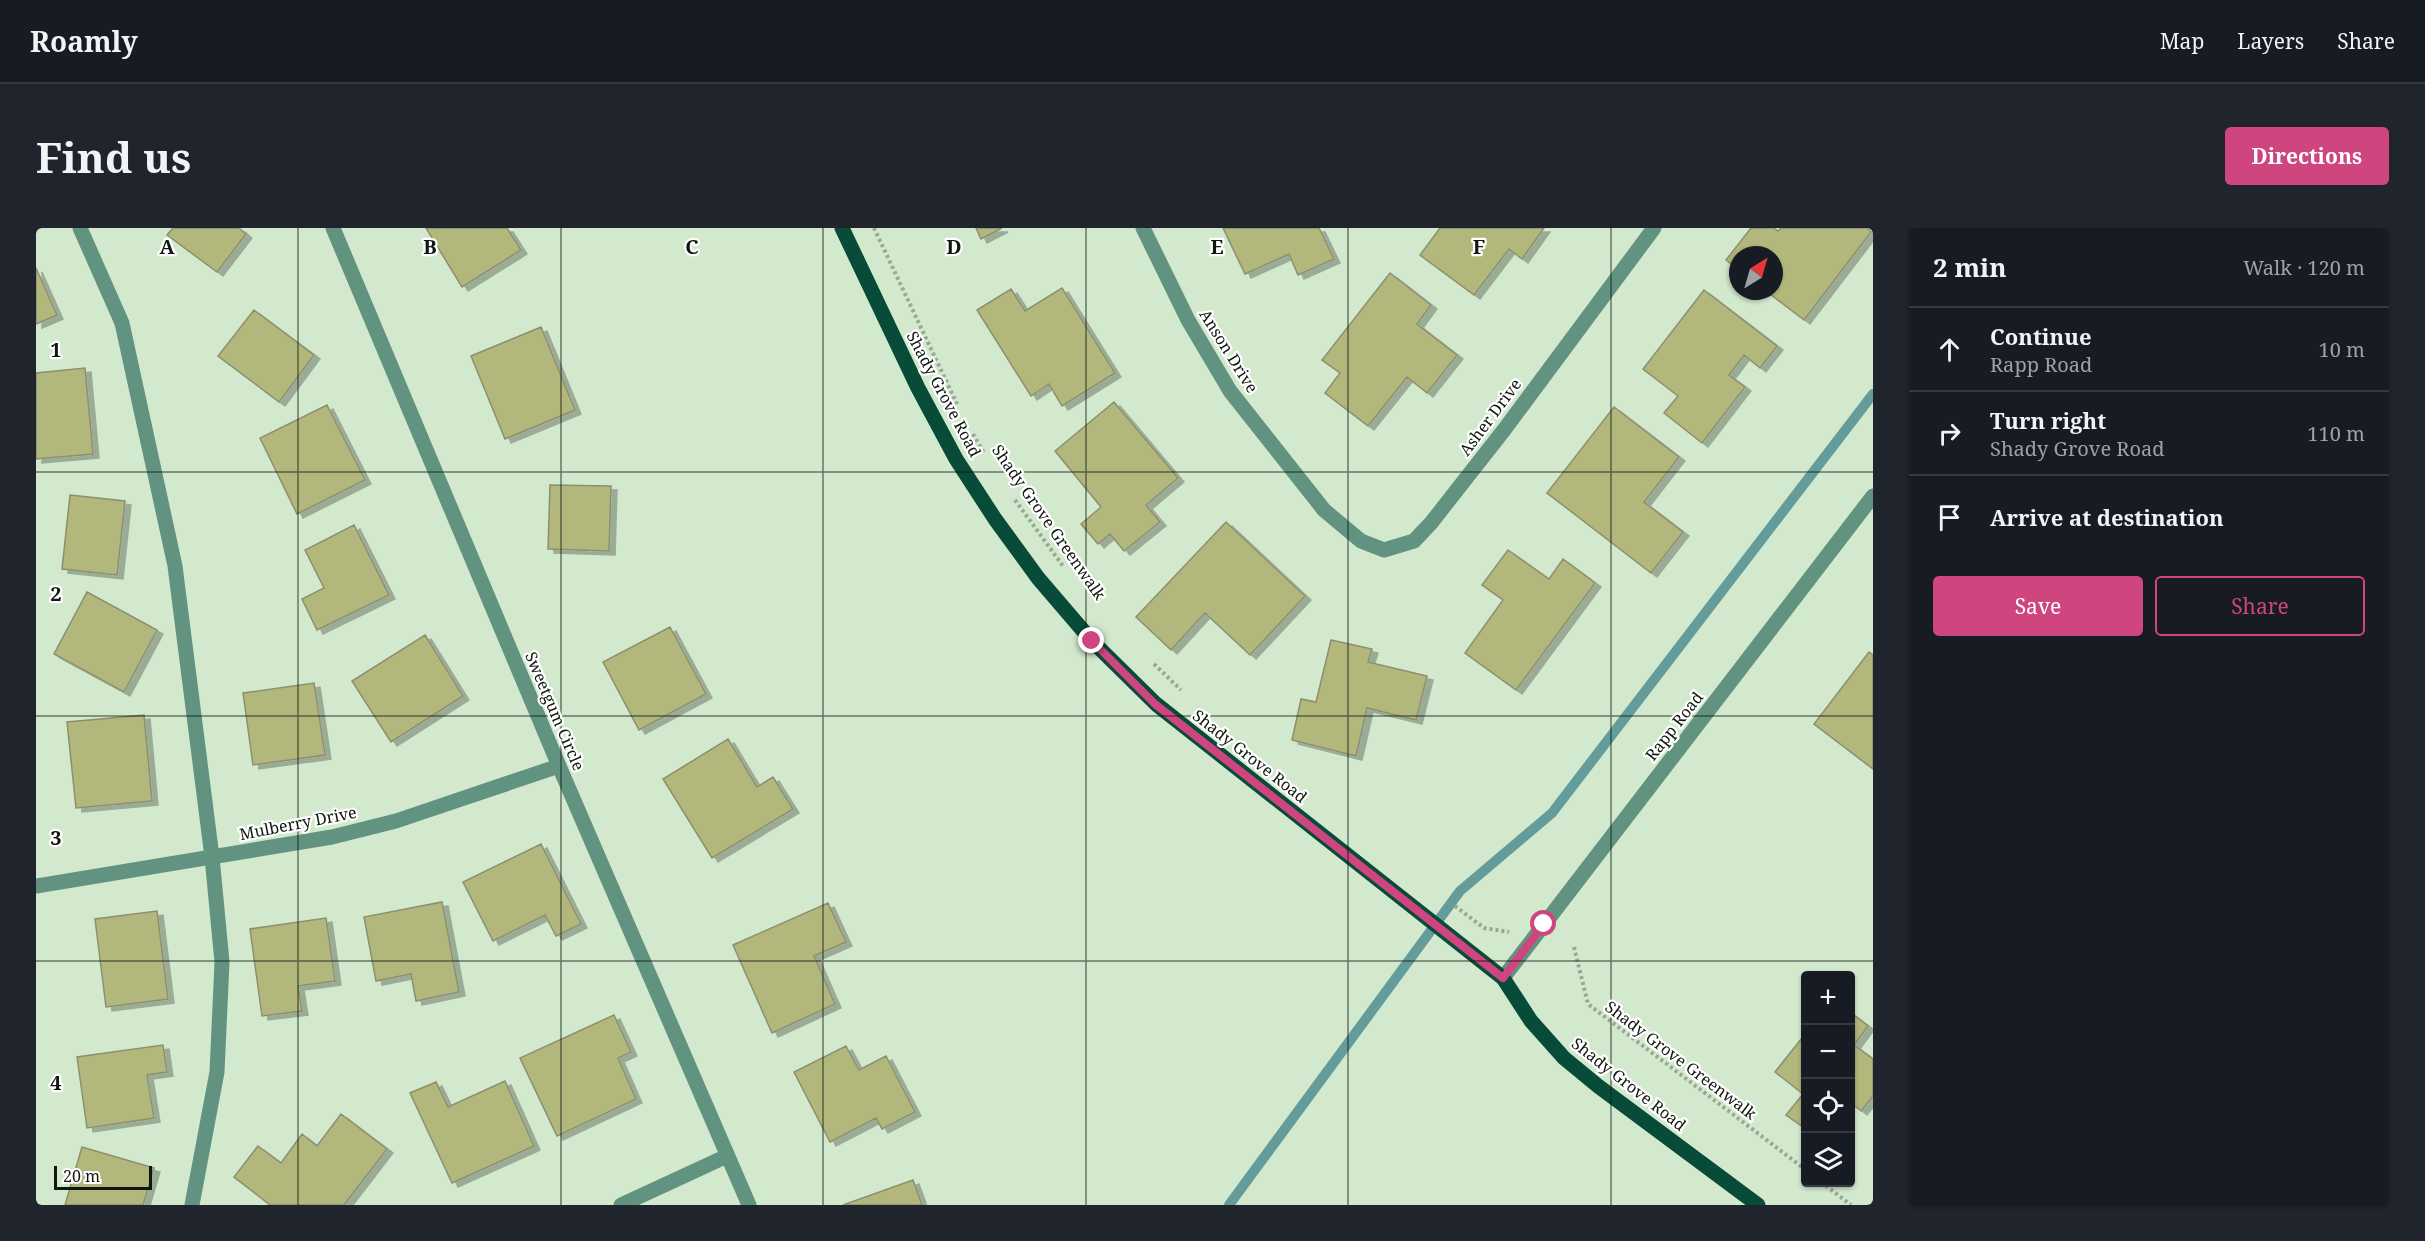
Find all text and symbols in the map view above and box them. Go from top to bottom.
text: Roamly [30,22,138,60]
text: Map [2160,27,2204,55]
text: Layers [2237,27,2304,55]
text: Share [2337,27,2395,55]
button: Directions [2225,127,2389,185]
text: Find us [36,128,191,185]
text: A [159,233,175,260]
text: B [423,233,437,260]
text: C [685,233,699,260]
text: D [946,233,962,260]
text: E [1210,233,1224,260]
text: F [1473,233,1485,260]
north arrow [1729,246,1783,300]
text: 2 min [1933,249,2007,285]
text: Walk · 120 m [2243,254,2365,281]
street label: Anson Drive [1195,305,1263,397]
text: Continue [1990,321,2092,351]
street label: Shady Grove Road [902,327,987,461]
icon: ahead [1933,333,1966,366]
text: 1 [50,336,62,363]
text: 10 m [2319,336,2365,363]
text: Rapp Road [1990,351,2092,378]
street label: Asher Drive [1454,374,1526,460]
text: Turn right [1990,405,2106,435]
icon: right [1933,417,1966,450]
text: 110 m [2307,420,2365,447]
text: Shady Grove Road [1990,435,2165,462]
street label: Shady Grove Greenwalk [987,440,1111,604]
icon: arrive [1933,501,1966,534]
text: Arrive at destination [1990,502,2224,532]
button: Save [1933,576,2143,636]
button: Share [2155,576,2365,636]
text: 2 [50,580,62,607]
route end [1078,627,1104,653]
street label: Sweetgum Circle [520,648,590,774]
street label: Rapp Road [1640,687,1708,765]
street label: Shady Grove Road [1188,704,1312,808]
street label: Mulberry Drive [238,801,358,845]
text: 3 [50,824,62,851]
route start [1530,910,1556,936]
map controls [1801,971,1855,1187]
button: + [1801,971,1855,1025]
street label: Shady Grove Greenwalk [1601,996,1762,1125]
button: − [1801,1025,1855,1079]
street label: Shady Grove Road [1567,1032,1691,1136]
text: 4 [50,1069,62,1096]
button: locate [1801,1079,1855,1133]
button: layers [1801,1133,1855,1187]
scale bar [54,1163,152,1190]
text: 20 m [63,1165,100,1187]

